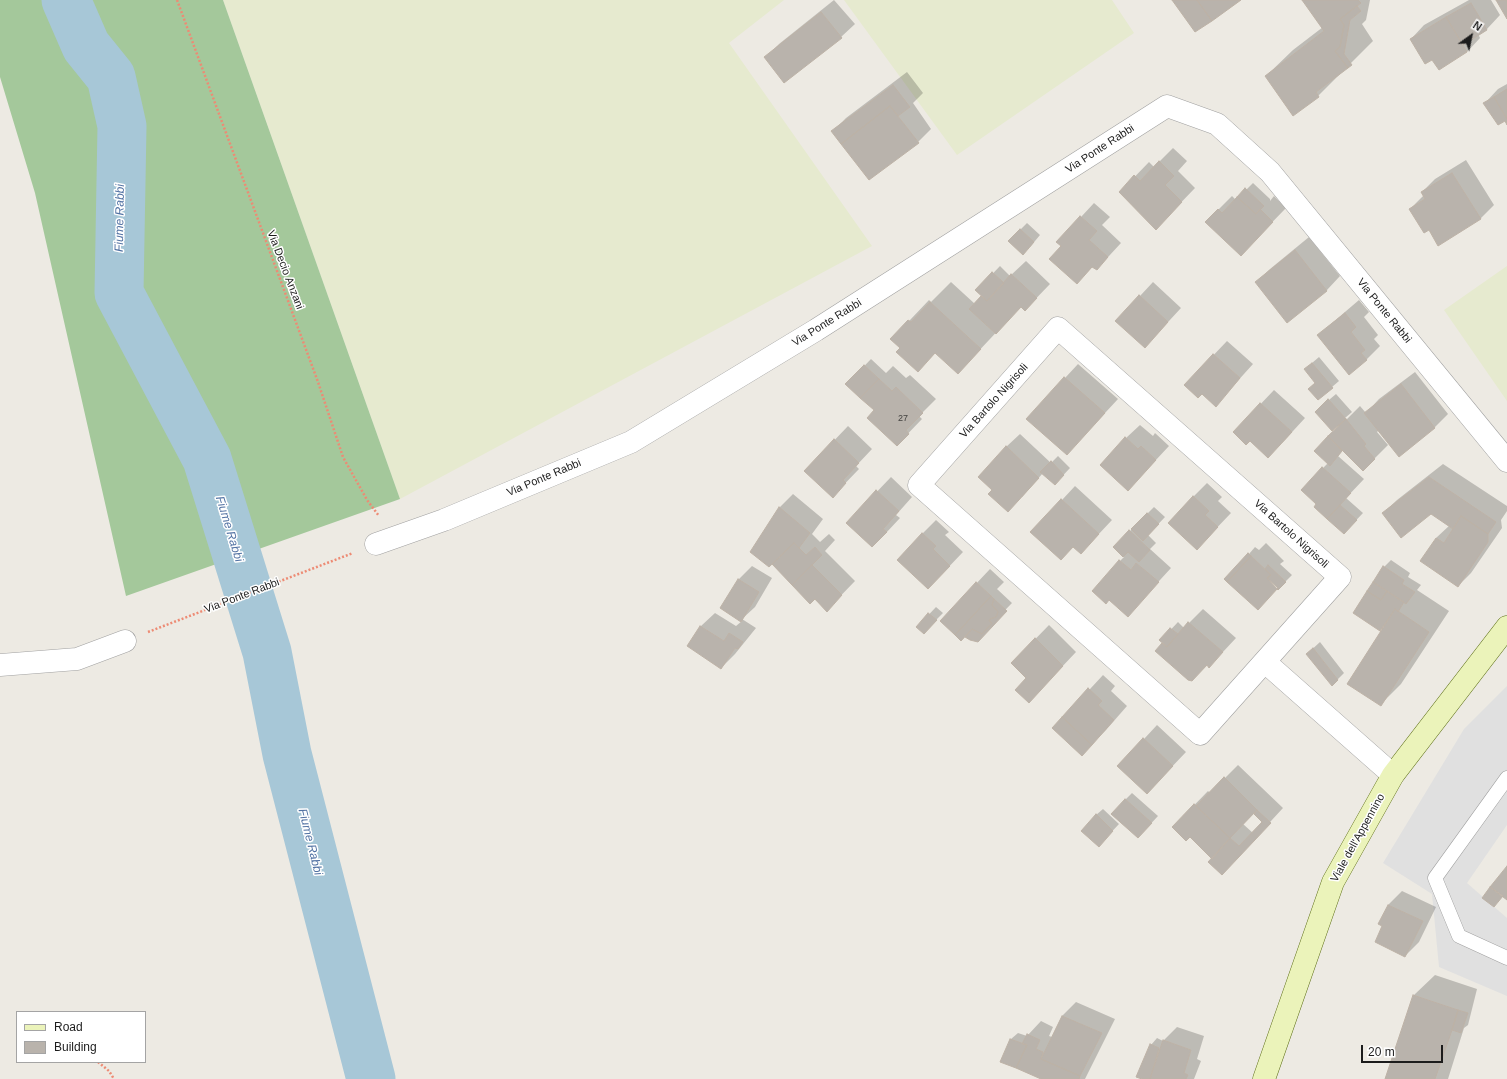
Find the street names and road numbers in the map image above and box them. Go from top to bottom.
street label: Via Ponte Rabbi [1063,122,1137,176]
street label: Via Decio Anzani [264,229,306,311]
street label: Via Ponte Rabbi [1354,276,1414,346]
street label: Via Ponte Rabbi [790,296,864,350]
street label: Via Bartolo Nigrisoli [957,361,1031,441]
street label: Via Ponte Rabbi [505,456,583,500]
street label: Via Bartolo Nigrisoli [1251,497,1331,571]
street label: Via Ponte Rabbi [203,576,281,616]
street label: Viale dell'Appennino [1328,791,1388,885]

